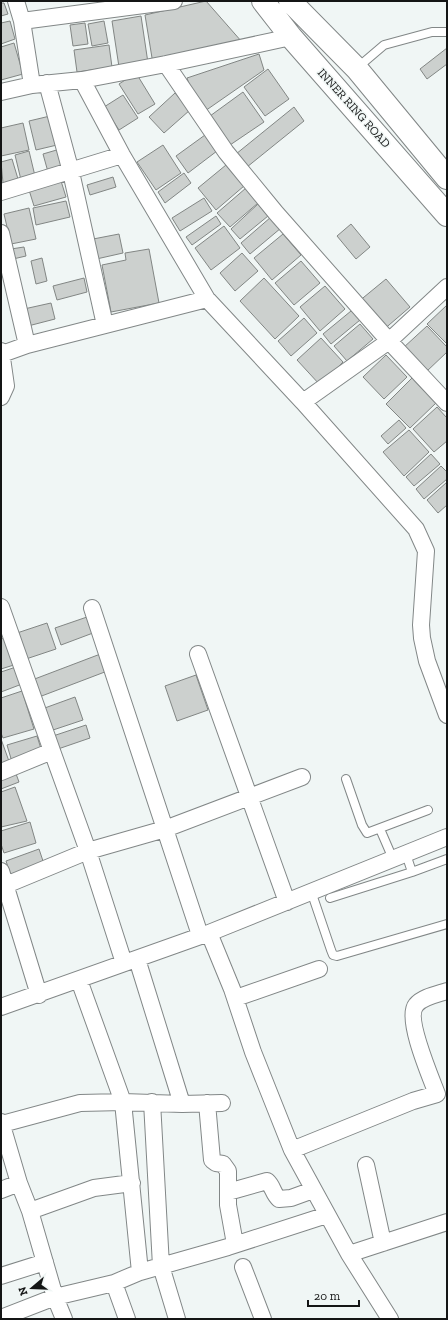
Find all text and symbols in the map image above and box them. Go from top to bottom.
street label: INNER RING ROAD [315,66,393,150]
north arrow [12,1268,52,1308]
scale bar [308,1282,359,1308]
text: N [15,1284,31,1297]
text: 20 m [314,1289,341,1303]

